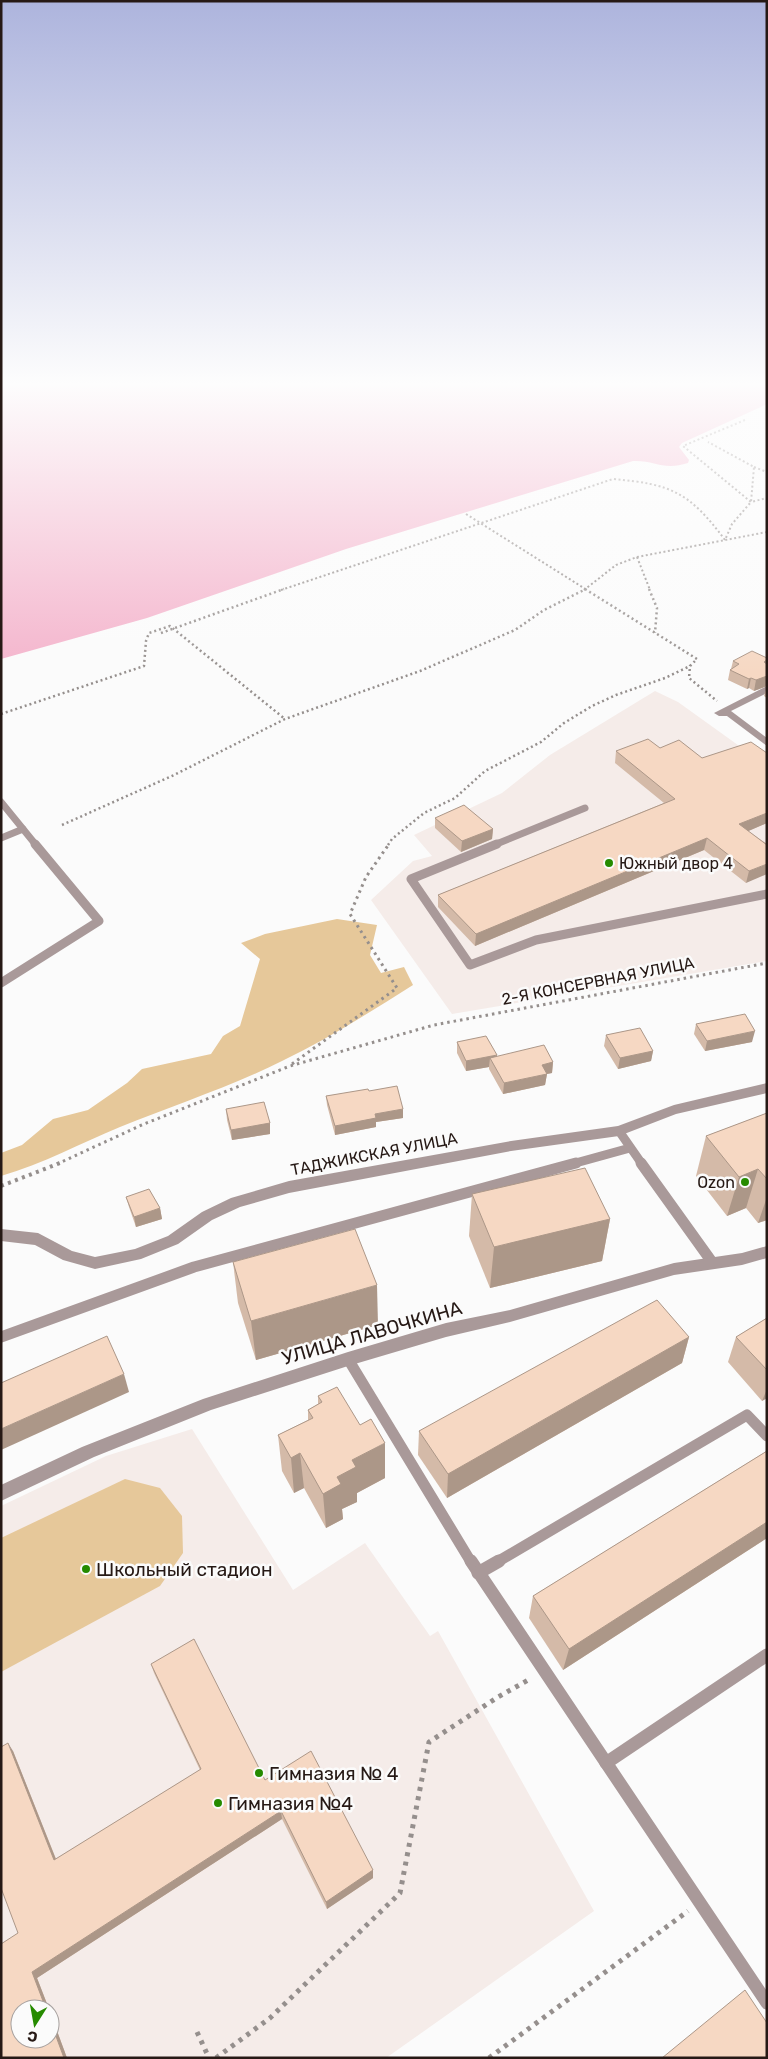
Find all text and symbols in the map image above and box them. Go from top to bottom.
place label: Южный двор 4 [619,854,733,873]
marker: Южный двор 4 [603,857,615,869]
street label: 2-Я КОНСЕРВНАЯ УЛИЦА [500,953,696,1009]
street label: ТАДЖИКСКАЯ УЛИЦА [289,1128,459,1179]
place label: Ozon [697,1173,735,1192]
marker: Ozon [739,1176,751,1188]
street label: УЛИЦА ЛАВОЧКИНА [279,1296,465,1370]
place label: Школьный стадион [96,1558,273,1581]
marker: Школьный стадион [80,1563,92,1575]
place label: Гимназия № 4 [269,1762,399,1785]
marker: Гимназия № 4 [253,1767,265,1779]
place label: Гимназия №4 [228,1792,353,1815]
marker: Гимназия №4 [212,1797,224,1809]
north arrow [10,1999,60,2049]
text: С [26,2027,39,2046]

